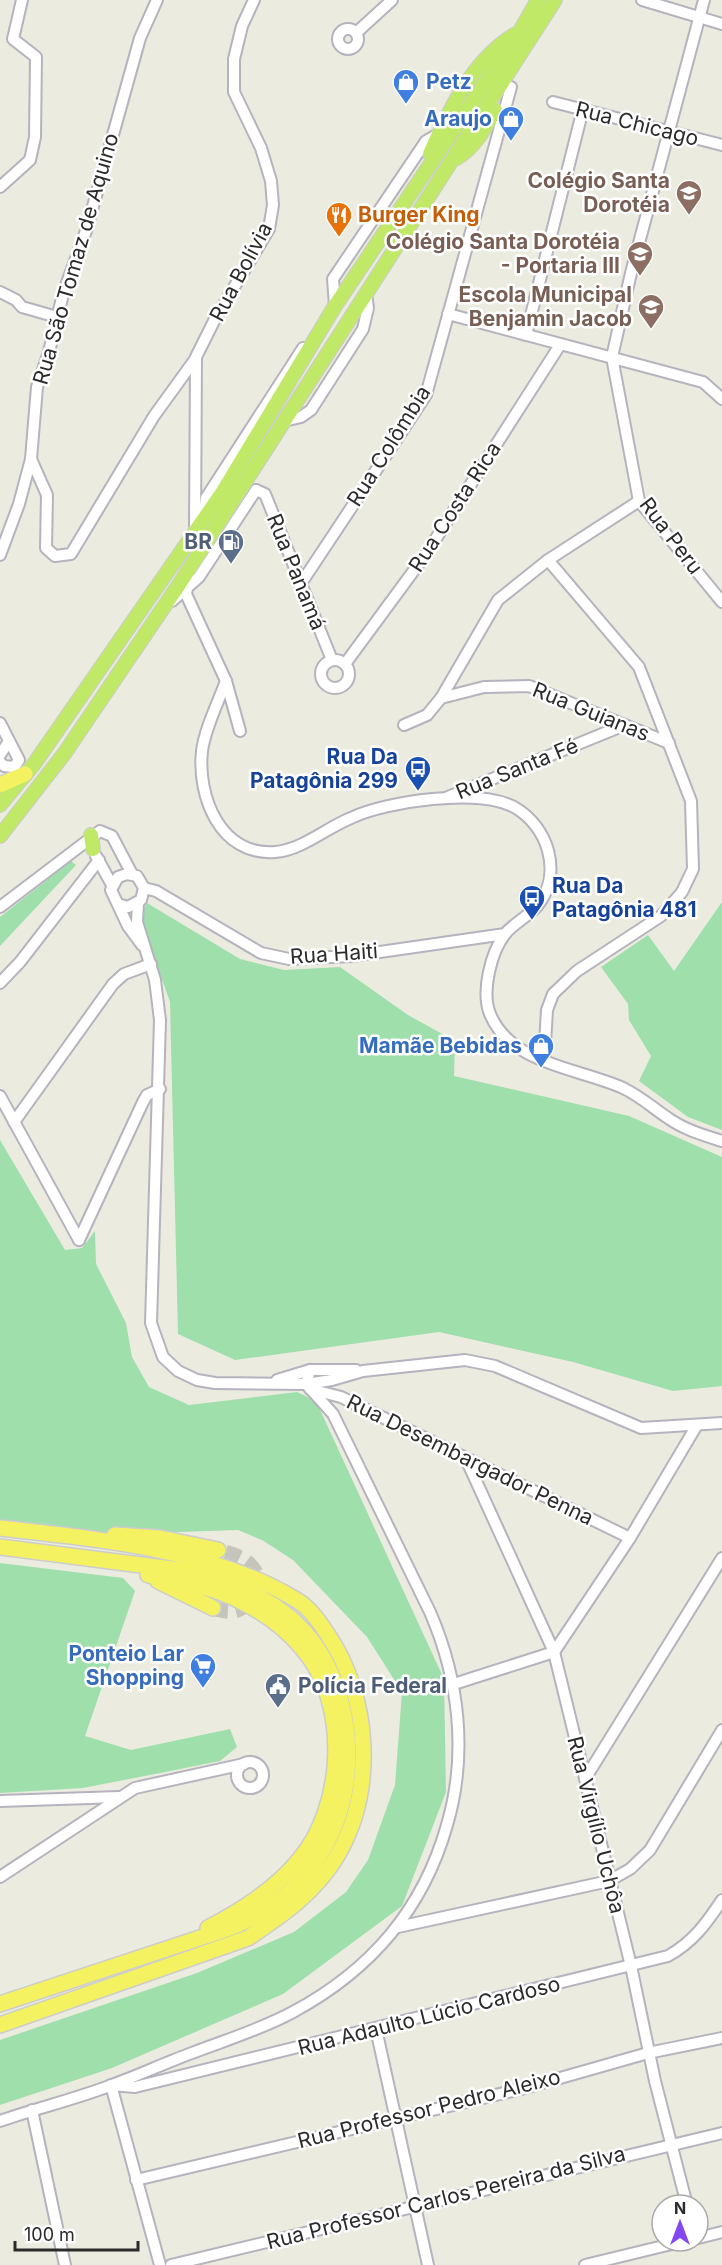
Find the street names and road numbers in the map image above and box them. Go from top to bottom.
street label: Rua Chicago [573,96,701,151]
street label: Rua São Tomaz de Aquino [28,130,123,387]
street label: Rua Bolívia [204,218,277,326]
street label: Rua Colômbia [342,381,436,511]
street label: Rua Costa Rica [403,437,506,576]
street label: Rua Peru [634,492,708,579]
street label: Rua Panamá [262,510,331,634]
street label: Rua Guianas [529,677,653,746]
street label: Rua Santa Fé [452,733,582,804]
street label: Rua Haiti [289,938,379,969]
street label: Rua Desembargador Penna [343,1389,598,1530]
street label: Rua Virgílio Uchôa [562,1734,631,1916]
street label: Rua Adaulto Lúcio Cardoso [295,1971,563,2060]
street label: Rua Professor Pedro Aleixo [295,2064,563,2153]
street label: Rua Professor Carlos Pereira da Silva [264,2141,628,2254]

